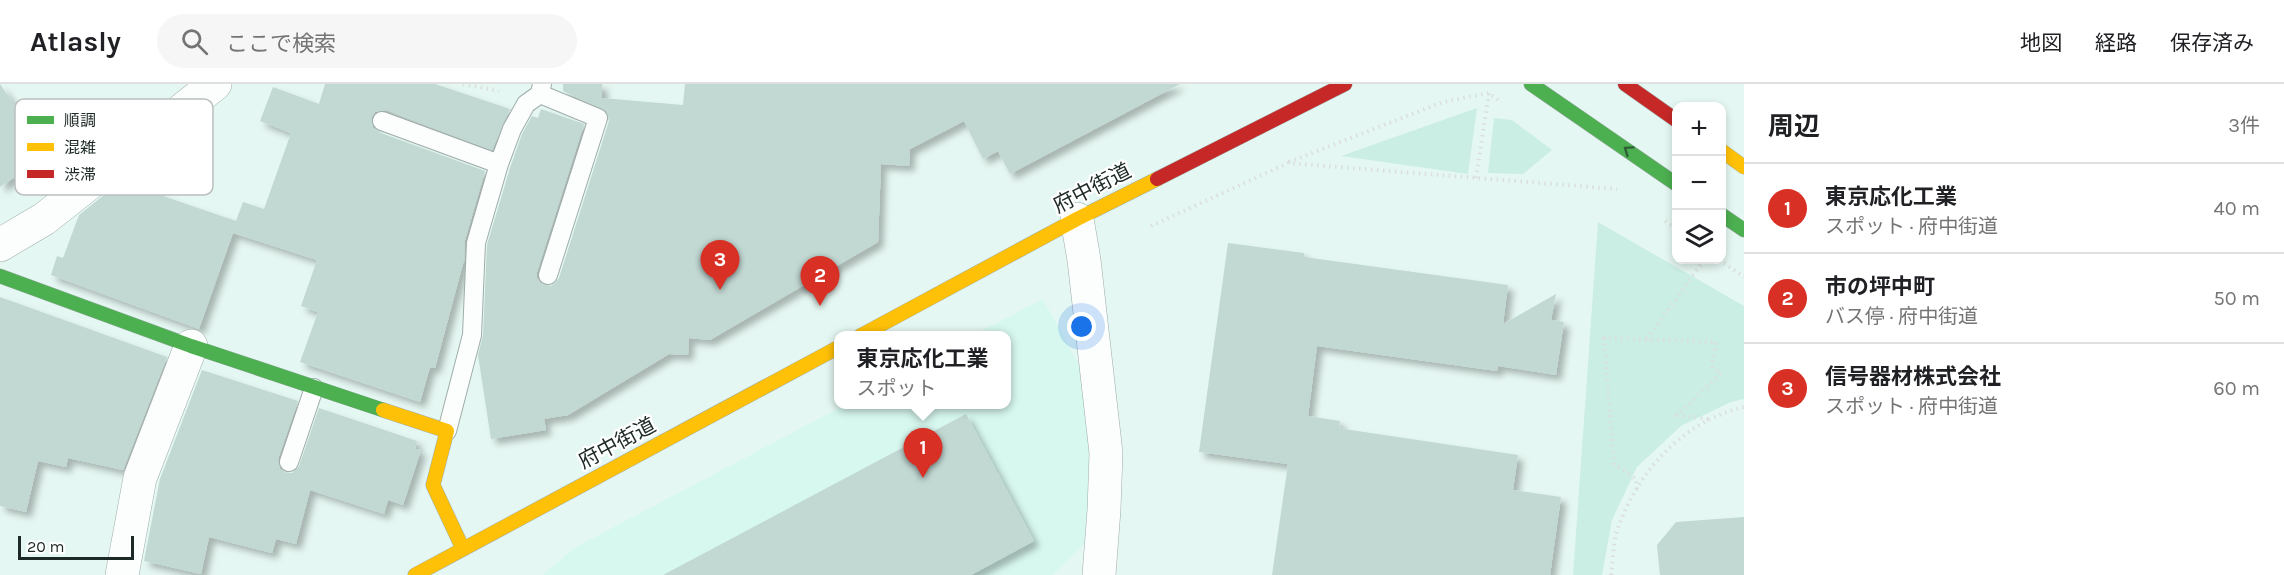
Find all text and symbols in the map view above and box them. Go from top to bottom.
search box [157,14,577,68]
text: Atlasly [30,25,121,58]
icon: search [178,25,211,58]
text: ここで検索 [226,31,336,57]
text: 地図 [2020,31,2062,55]
text: 経路 [2095,31,2137,55]
text: 保存済み [2170,31,2254,55]
legend [15,99,213,195]
map controls [1672,102,1726,264]
button: + [1672,102,1726,156]
text: 順調 [64,111,96,130]
text: 周辺 [1768,111,1820,142]
text: 3件 [2228,114,2260,137]
text: 混雑 [64,138,96,157]
one-way arrow [1624,146,1635,157]
button: − [1672,156,1726,210]
street label: 府中街道 [1049,158,1135,218]
text: 渋滞 [64,165,96,184]
text: 東京応化工業 [1825,184,1957,210]
text: 1 [1784,197,1791,220]
text: 40 m [2214,197,2260,220]
button: layers [1672,210,1726,264]
text: スポット · 府中街道 [1825,215,1998,238]
pin: 3 [700,240,740,290]
pin: 2 [800,256,840,306]
text: 市の坪中町 [1825,274,1935,300]
text: 2 [1781,287,1794,310]
text: 50 m [2213,287,2260,310]
text: バス停 · 府中街道 [1825,305,1978,328]
your location [1067,312,1096,341]
popup [834,331,1011,409]
text: 東京応化工業 [856,346,989,372]
text: 信号器材株式会社 [1825,364,2001,390]
text: スポット [856,377,936,400]
text: 3 [1781,377,1794,400]
text: 60 m [2213,377,2260,400]
text: スポット · 府中街道 [1825,395,1998,418]
street label: 府中街道 [574,413,660,473]
pin: 1 [904,428,942,478]
scale bar [18,533,134,560]
text: 20 m [27,537,65,556]

